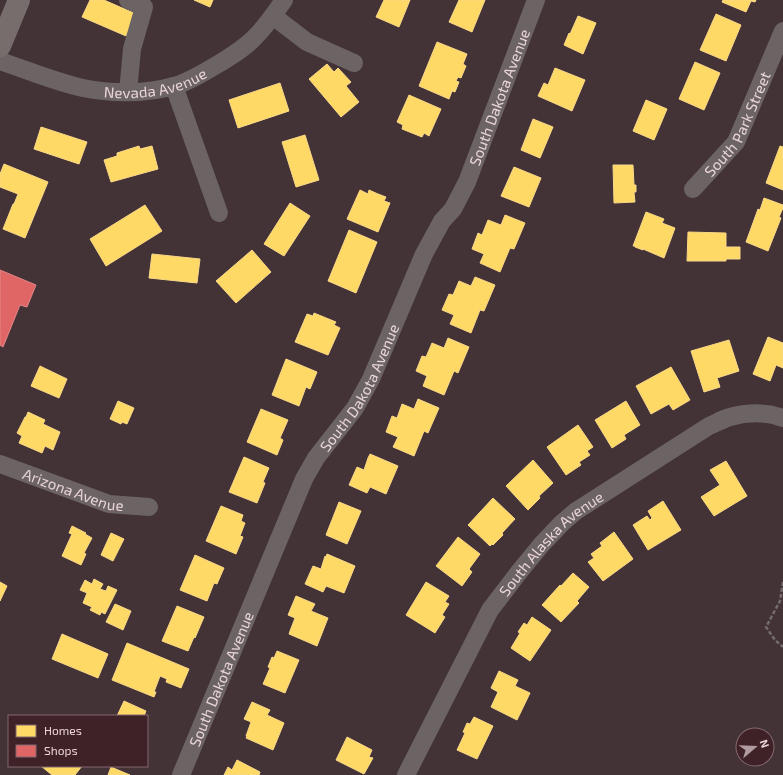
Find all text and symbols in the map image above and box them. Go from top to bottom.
street label: South Dakota Avenue [465,26,533,168]
street label: Nevada Avenue [103,64,210,101]
street label: South Park Street [700,68,774,180]
street label: South Dakota Avenue [316,321,402,455]
street label: Arizona Avenue [21,464,124,514]
street label: South Alaska Avenue [495,487,606,600]
street label: South Dakota Avenue [185,609,257,749]
legend [8,715,148,767]
text: Homes [44,723,82,737]
north arrow [735,727,775,767]
text: N [757,738,772,750]
text: Shops [44,743,78,757]

